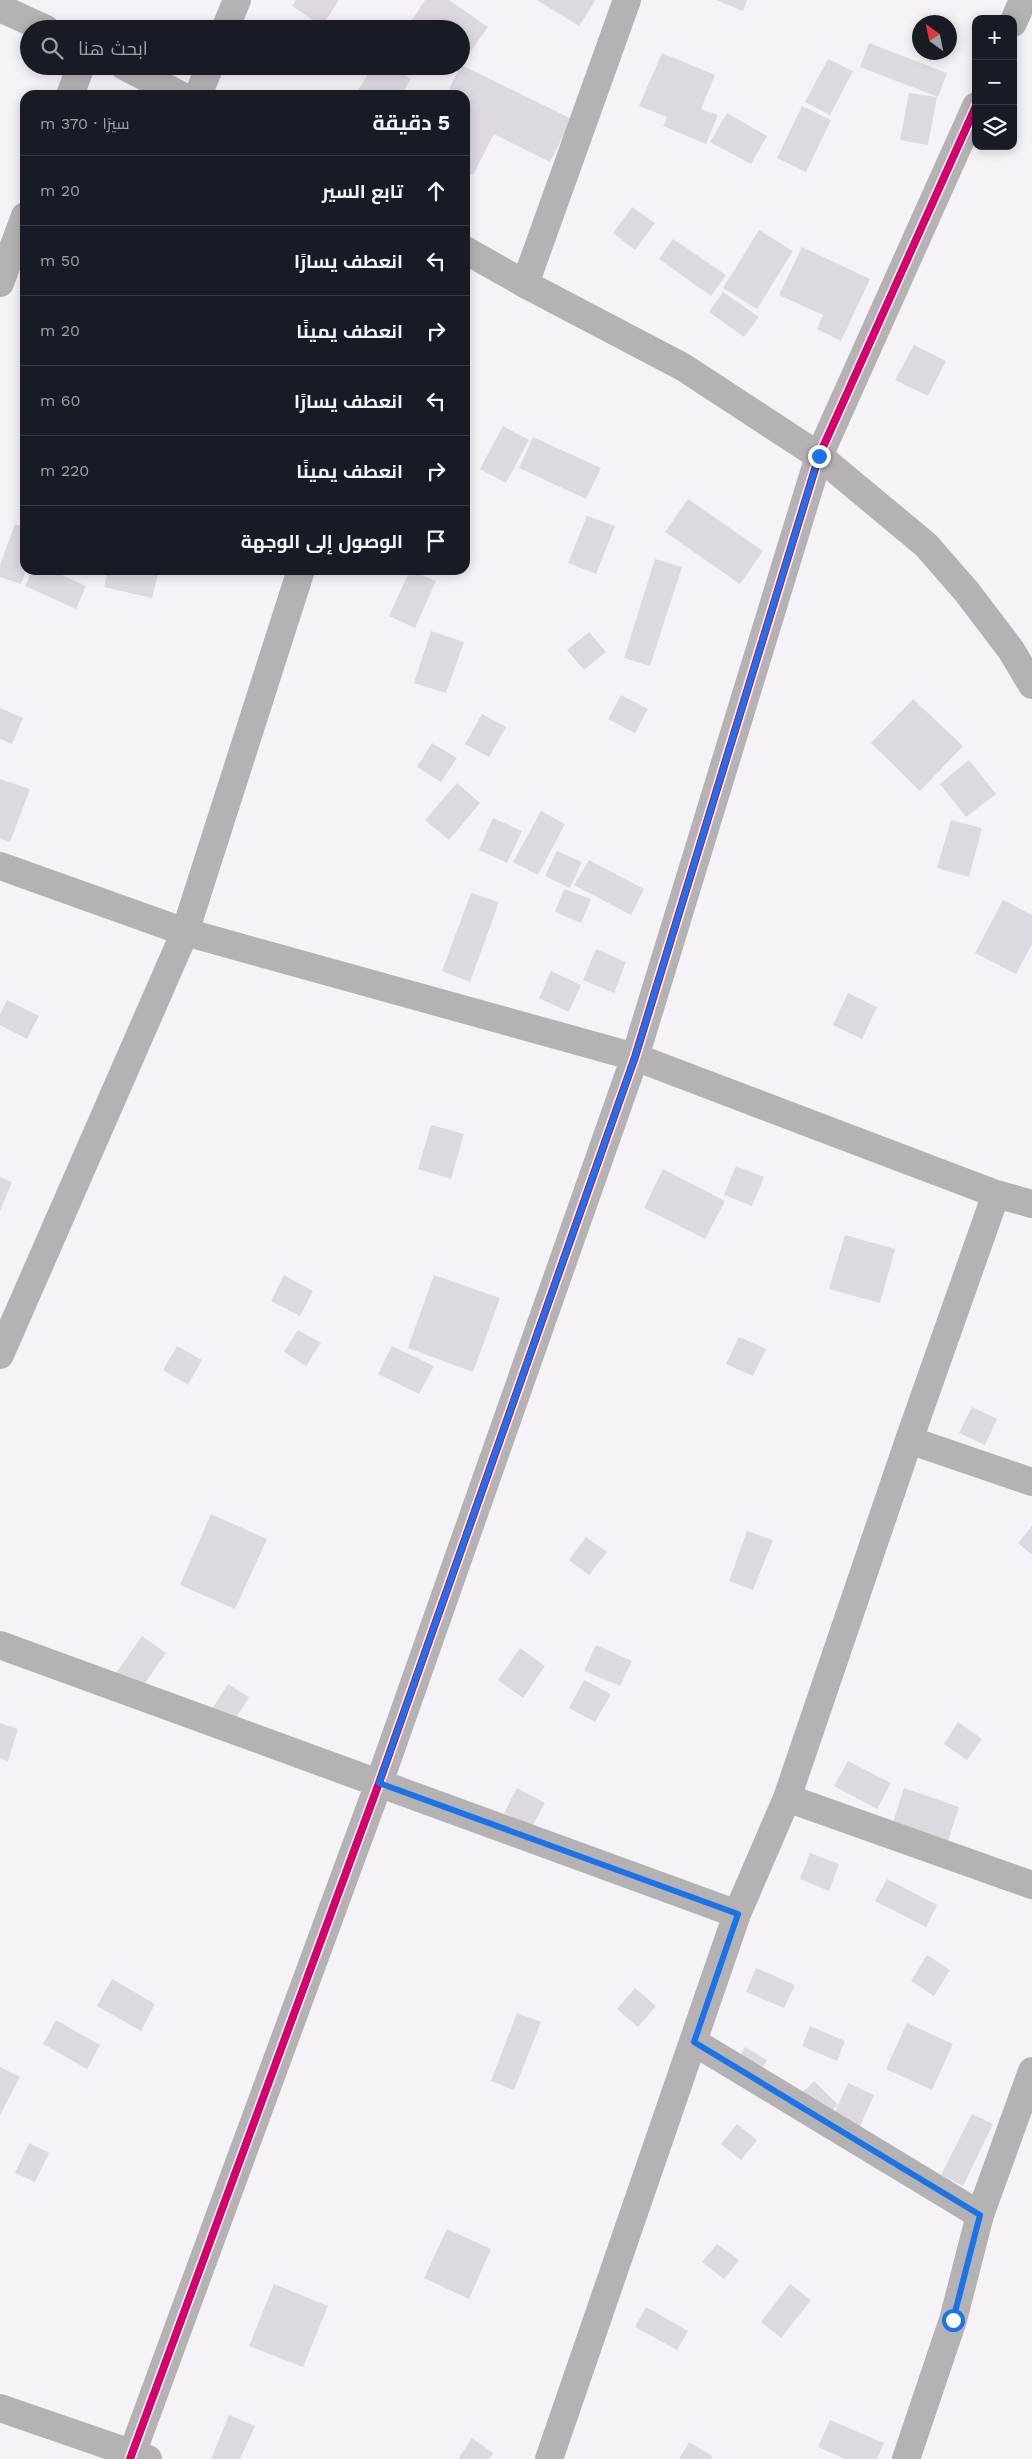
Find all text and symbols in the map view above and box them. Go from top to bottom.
north arrow [912,15,957,60]
map controls [972,15,1017,150]
button: + [972,15,1017,60]
search box [20,20,470,75]
icon: search [38,34,66,62]
text: ابحث هنا [78,37,148,60]
button: − [972,60,1017,105]
button: layers [972,105,1017,150]
text: 5 دقيقة [372,110,450,135]
text: سيرًا · 370 m [40,114,130,133]
icon: ahead [422,177,450,205]
text: تابع السير [322,180,403,203]
text: 20 m [40,181,80,200]
icon: left [422,247,450,275]
text: انعطف يسارًا [294,250,403,273]
text: 50 m [40,251,80,270]
icon: right [422,317,450,345]
text: انعطف يمينًا [296,320,403,343]
text: 20 m [40,321,80,340]
icon: left [422,387,450,415]
text: انعطف يسارًا [294,390,403,413]
text: 60 m [40,391,80,410]
route end [808,445,831,468]
icon: right [422,457,450,485]
text: انعطف يمينًا [296,460,403,483]
text: 220 m [40,461,89,480]
icon: arrive [422,527,450,555]
text: الوصول إلى الوجهة [241,530,403,553]
route start [942,2309,965,2332]

